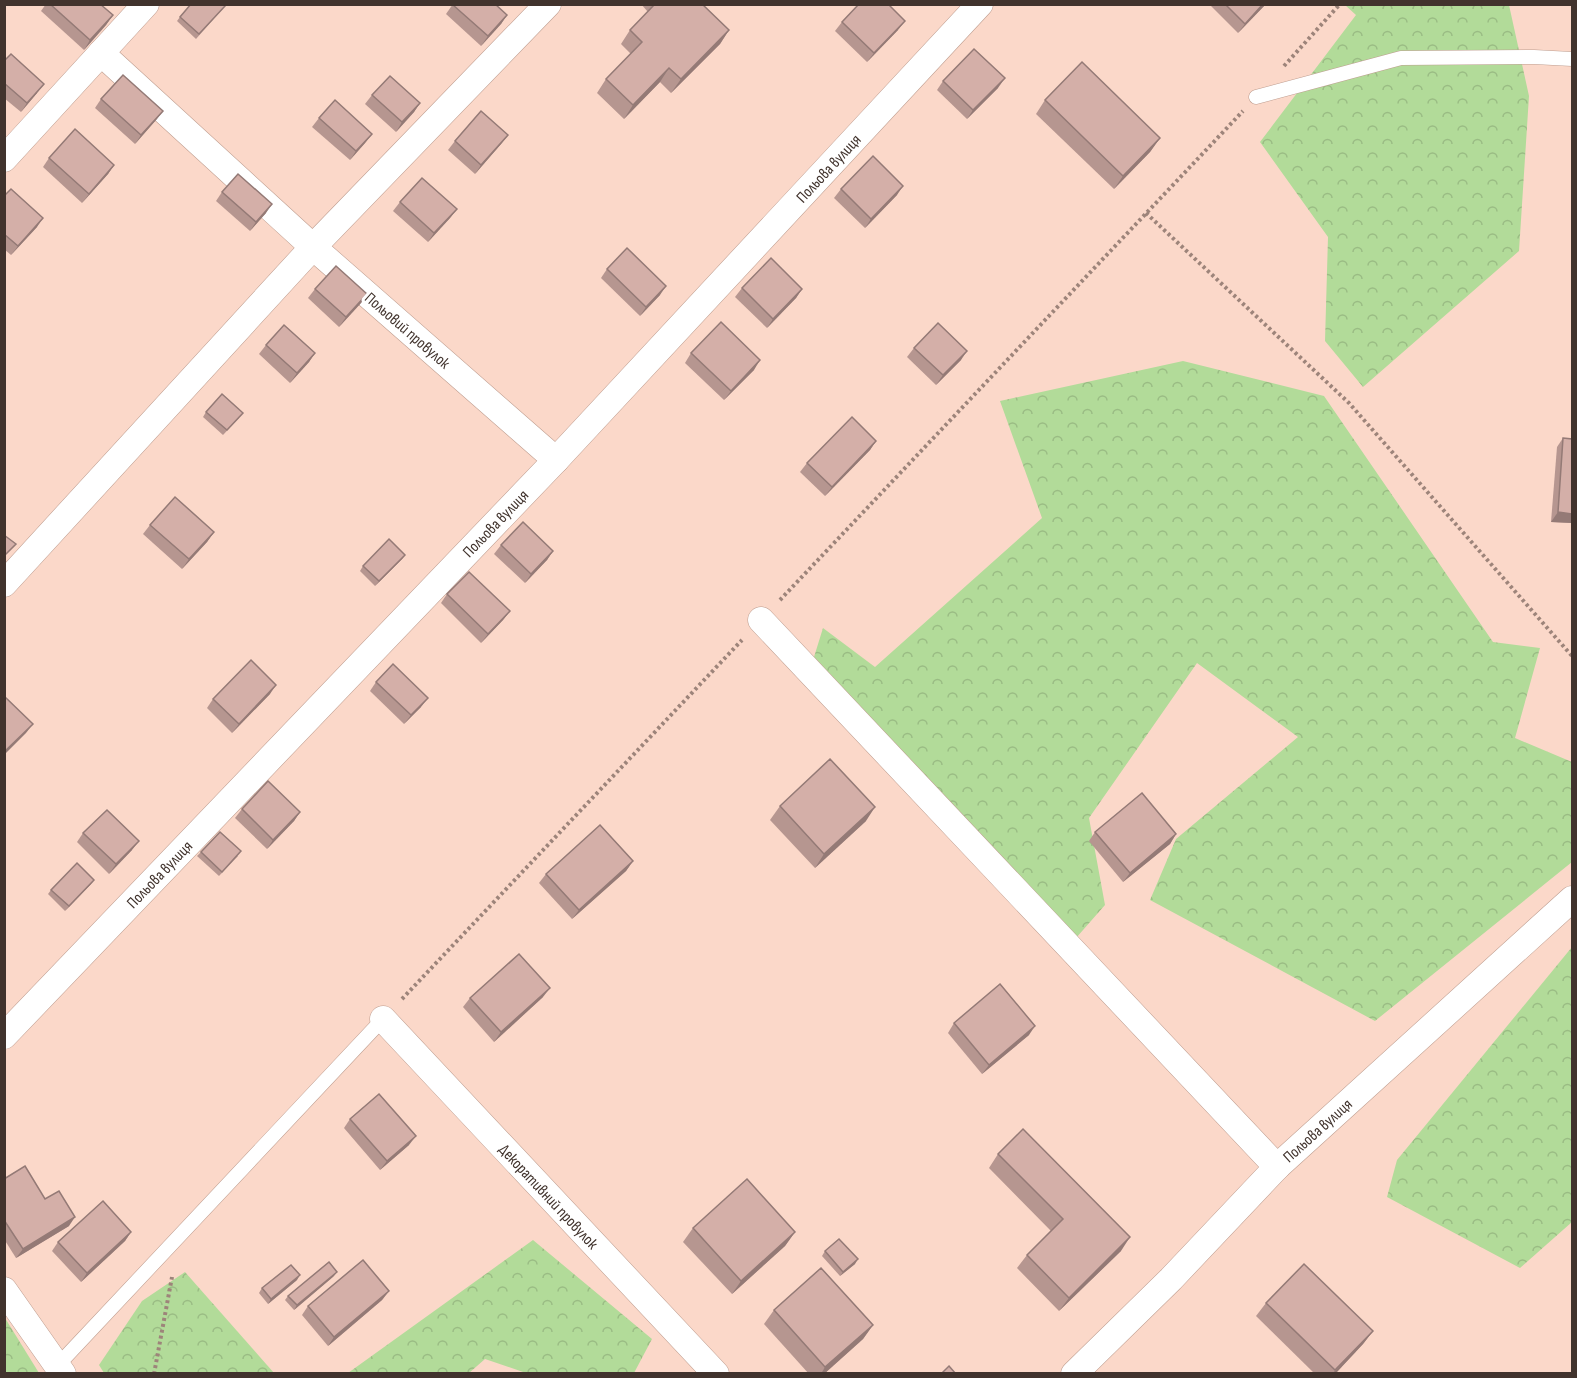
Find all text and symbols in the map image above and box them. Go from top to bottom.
street label: Польова вулиця [793,131,866,207]
street label: Польовий провулок [361,289,454,374]
street label: Польова вулиця [459,486,533,562]
street label: Польова вулиця [123,837,197,913]
street label: Польова вулиця [1280,1095,1356,1167]
street label: Декоративний провулок [494,1141,602,1254]

